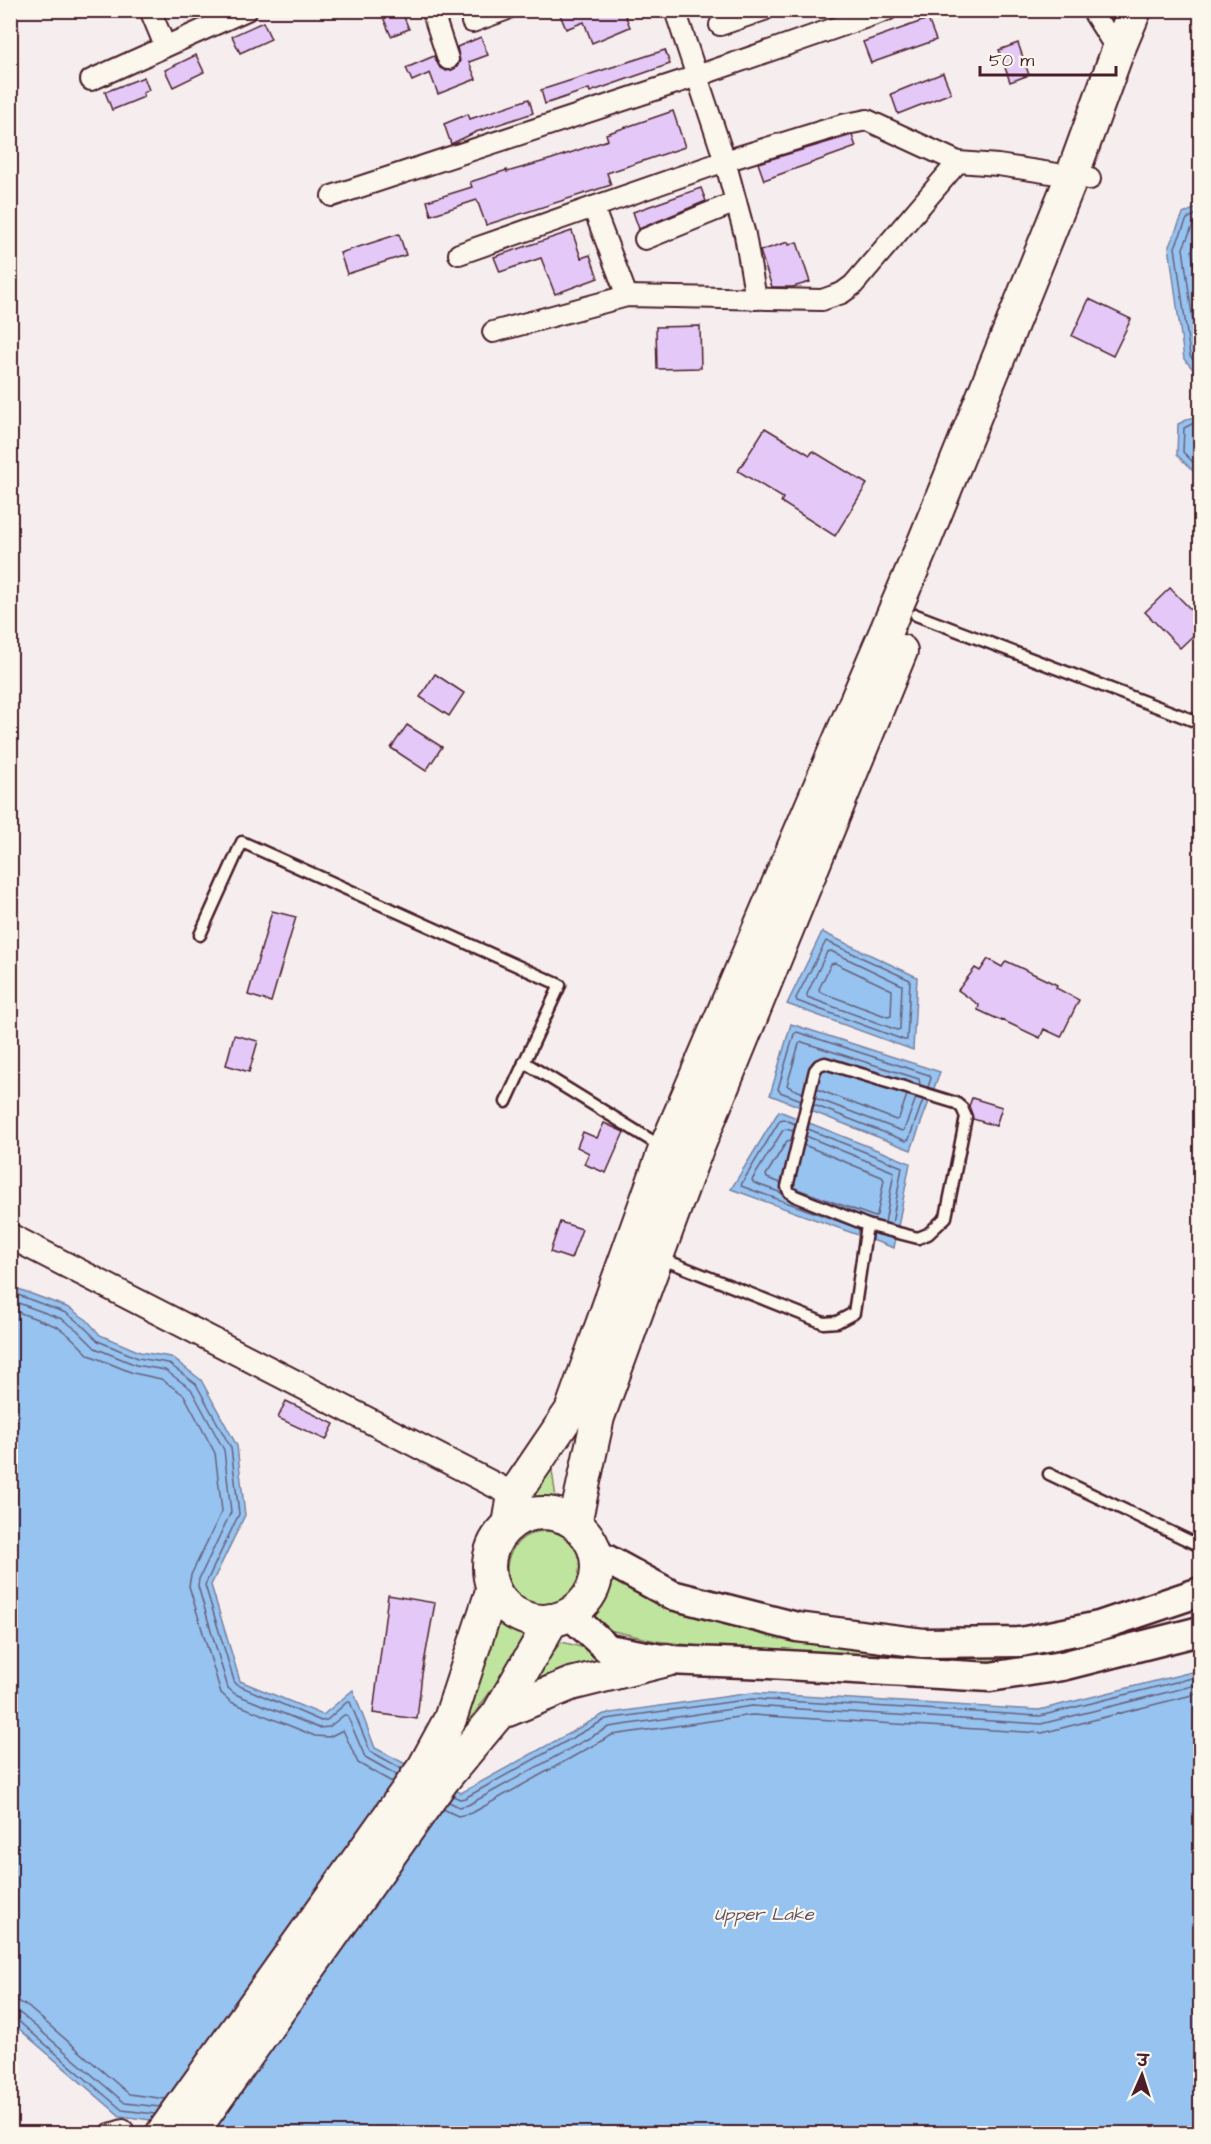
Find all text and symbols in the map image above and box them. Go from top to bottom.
scale bar [980,39,1116,77]
text: 50 m [989,48,1034,73]
water label: Upper Lake [714,1902,815,1927]
north arrow [1112,2045,1172,2105]
text: उ [1135,2050,1150,2072]

